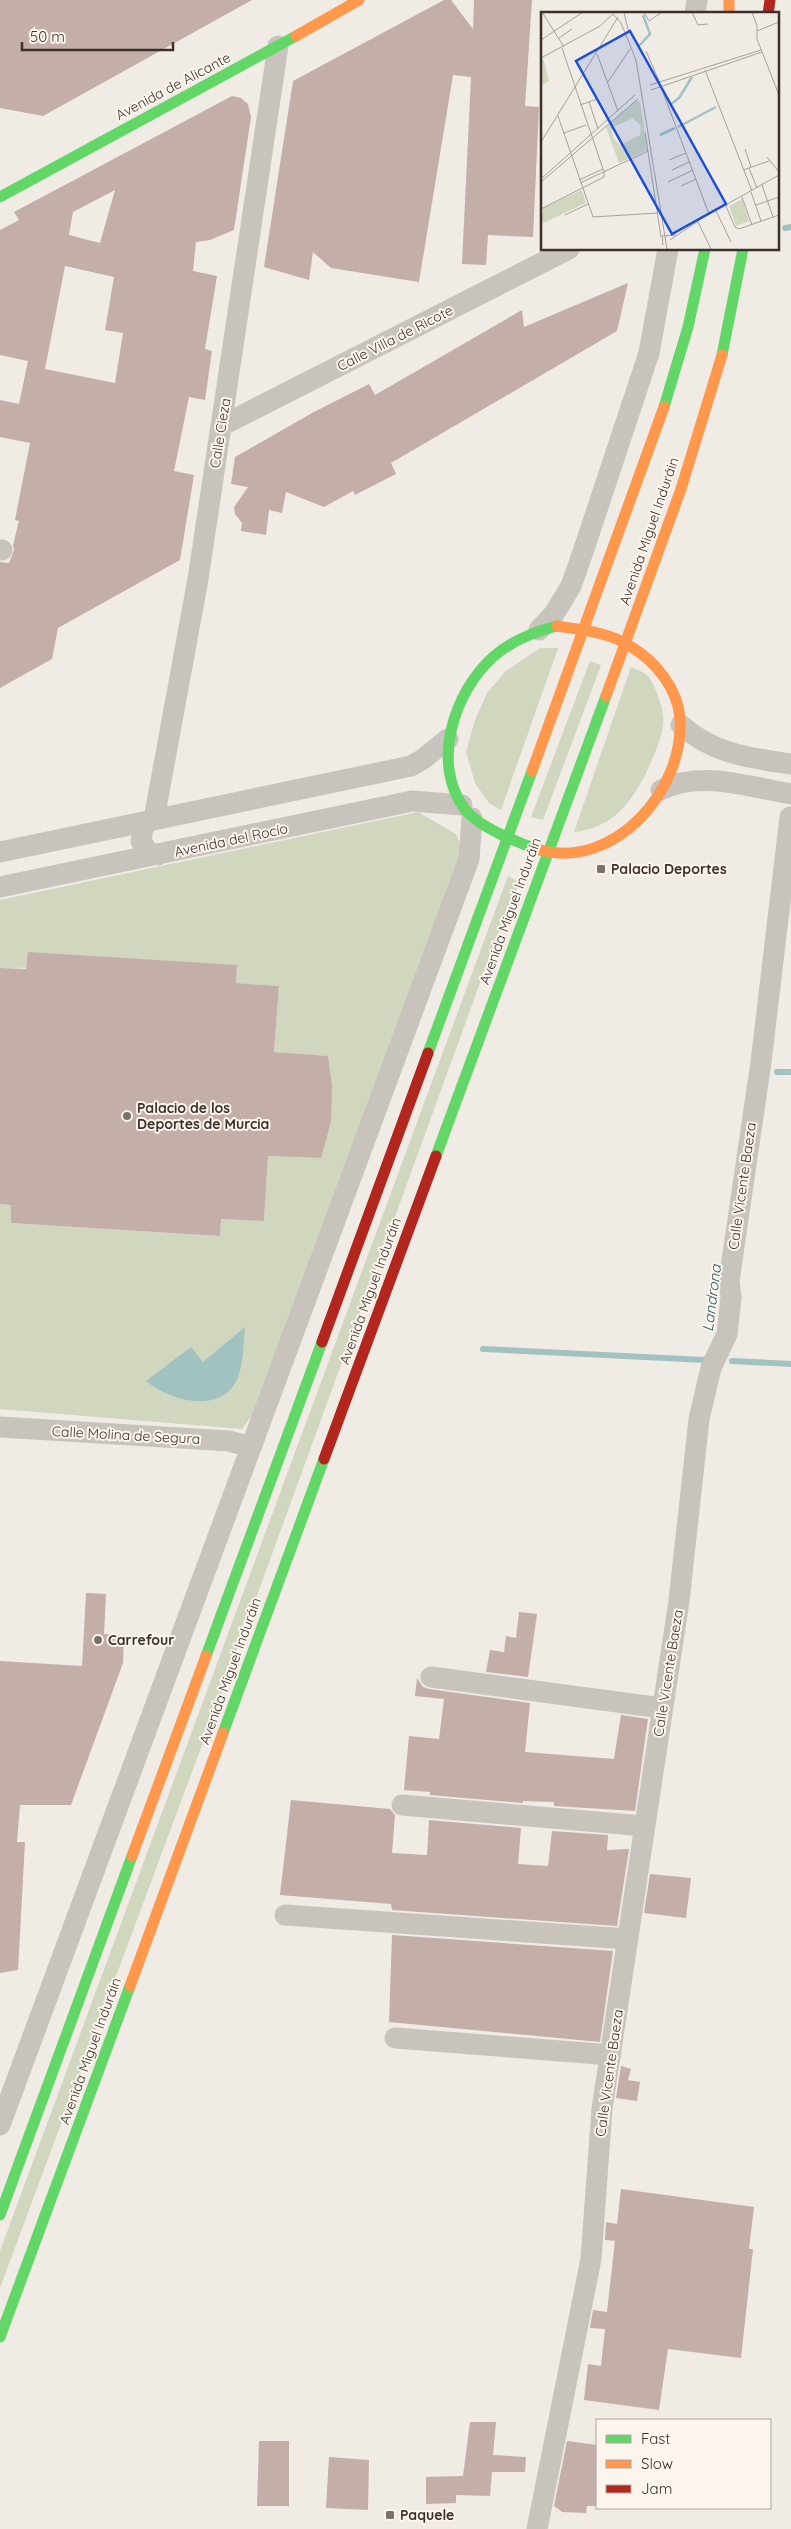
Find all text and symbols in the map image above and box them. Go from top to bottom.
inset map [541,12,778,250]
scale bar [22,20,174,52]
text: 50 m [30,27,65,46]
street label: Avenida de Alicante [112,48,234,124]
street label: Calle Villa de Ricote [334,301,456,375]
street label: Calle Cieza [206,397,234,469]
street label: Avenida Miguel Induráin [615,455,683,607]
street label: Avenida del Rocío [173,819,289,861]
street label: Avenida Miguel Induráin [475,835,545,987]
place label: Palacio Deportes [611,860,727,878]
marker: Palacio Deportes [595,863,607,875]
place label: Palacio de los Deportes de Murcia [137,1099,269,1133]
marker: Palacio de los Deportes de Murcia [121,1110,133,1122]
street label: Calle Vicente Baeza [724,1121,760,1251]
street label: Avenida Miguel Induráin [335,1215,405,1367]
water label: Landrona [698,1263,725,1332]
street label: Calle Molina de Segura [51,1422,201,1448]
street label: Avenida Miguel Induráin [195,1595,265,1747]
street label: Calle Vicente Baeza [649,1608,687,1738]
place label: Carrefour [108,1631,174,1649]
marker: Carrefour [92,1634,104,1646]
street label: Avenida Miguel Induráin [55,1975,125,2127]
street label: Calle Vicente Baeza [591,2008,627,2138]
legend [596,2419,771,2509]
text: Fast [641,2429,670,2448]
text: Slow [641,2454,673,2473]
text: Jam [641,2479,672,2498]
place label: Paquele [400,2506,454,2524]
marker: Paquele [384,2509,396,2521]

